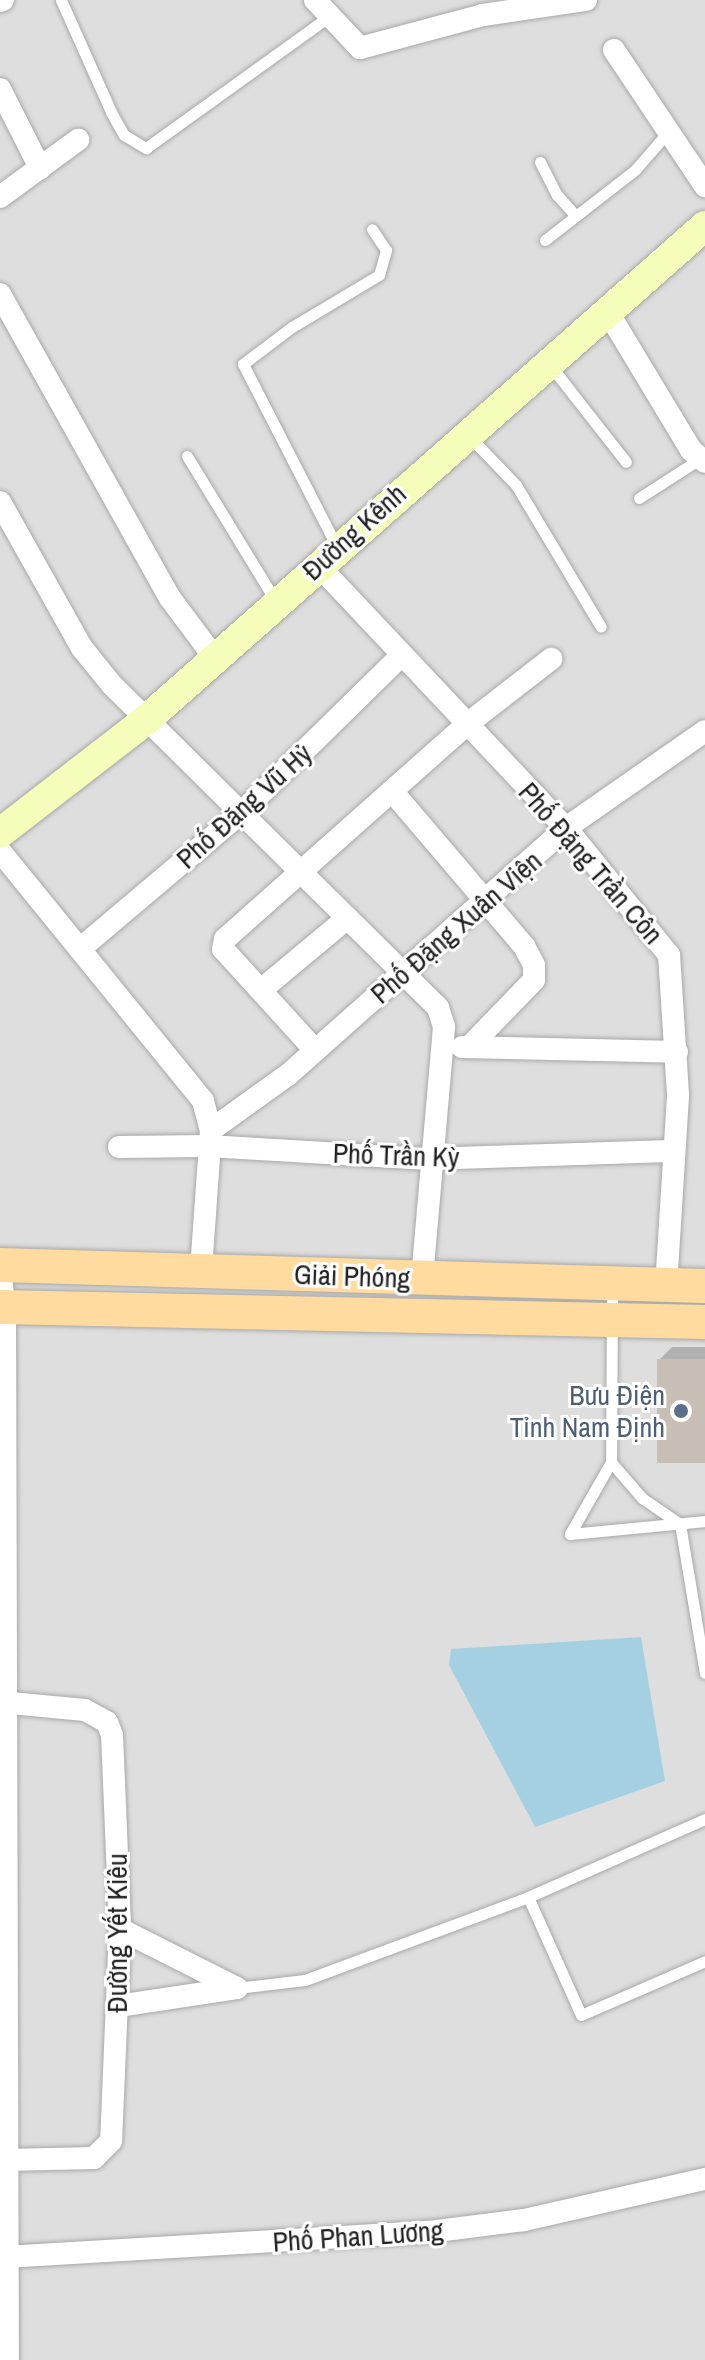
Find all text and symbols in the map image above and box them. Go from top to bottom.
street label: Đường Kênh [295,477,413,587]
street label: Phố Đặng Vũ Hỷ [170,737,318,875]
street label: Phố Đặng Trần Côn [512,775,670,951]
street label: Phố Đặng Xuân Viện [364,844,548,1010]
street label: Phố Trần Kỳ [332,1136,460,1174]
street label: Giải Phóng [293,1257,411,1295]
place label: Bưu Điện Tỉnh Nam Định [510,1378,665,1444]
marker: Bưu Điện Tỉnh Nam Định [672,1402,690,1420]
street label: Đường Yết Kiêu [100,1853,134,2013]
street label: Phố Phan Lương [271,2213,445,2259]

